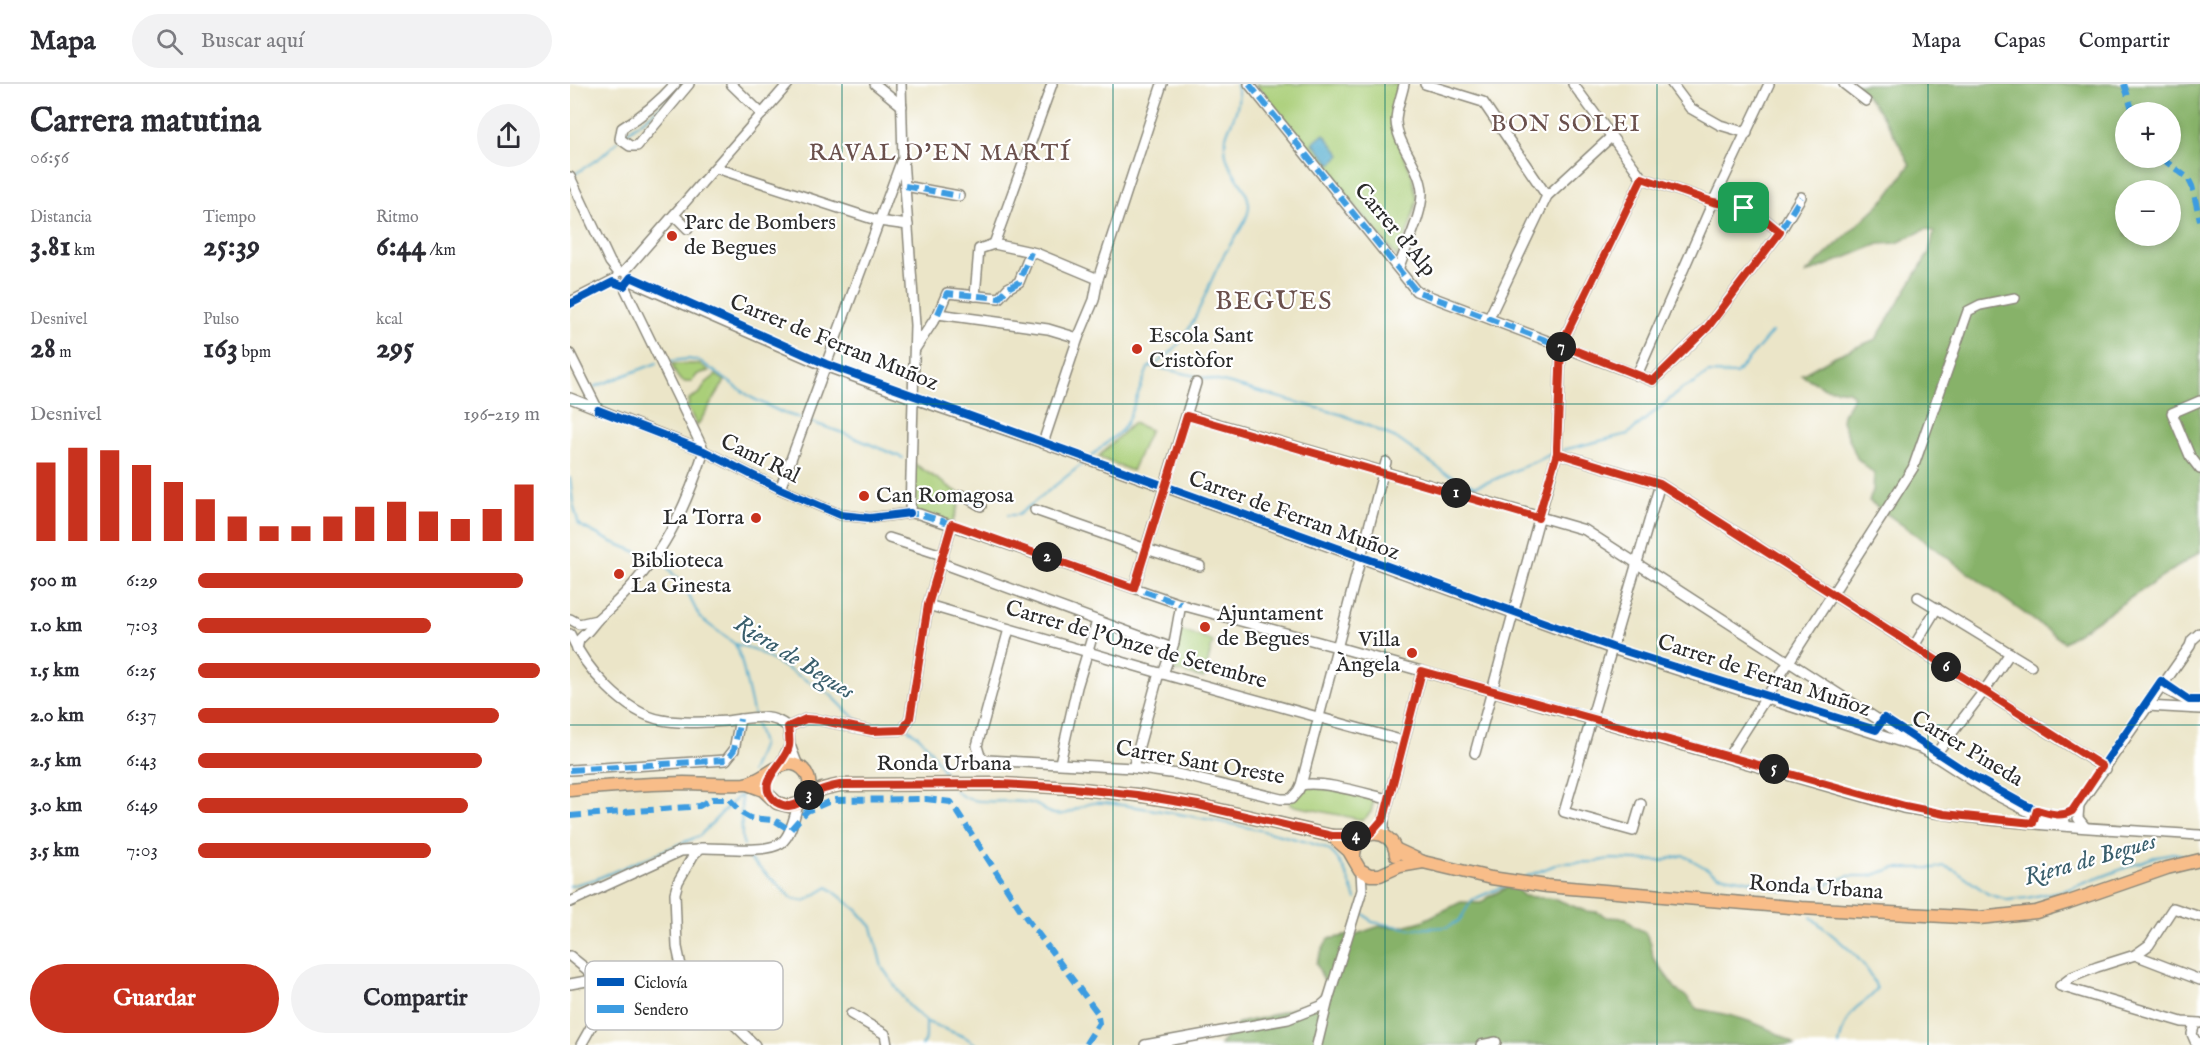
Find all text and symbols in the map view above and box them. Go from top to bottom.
search box [132,14,552,68]
text: Mapa [30,24,96,59]
icon: search [153,25,186,58]
text: Buscar aquí [201,27,304,55]
text: Mapa [1912,28,1961,55]
text: Capas [1994,28,2046,55]
text: Compartir [2079,28,2170,55]
text: Carrera matutina [30,101,261,143]
map controls [2115,102,2181,246]
button: + [2115,102,2181,168]
button: share [477,104,540,167]
district label: BON SOLEI [1491,109,1641,140]
district label: RAVAL D'EN MARTÍ [808,138,1072,169]
text: 06:56 [30,145,69,170]
street label: Carrer d'Alp [1348,177,1442,283]
button: − [2115,180,2181,246]
pin [1718,182,1769,233]
icon: arrive [1727,191,1760,224]
text: Distancia [30,208,92,228]
text: Tiempo [203,208,256,228]
text: Ritmo [376,208,419,228]
place label: Parc de Bombers de Begues [684,209,836,262]
text: 3.81 [30,228,71,266]
text: 25:39 [203,228,260,266]
text: 6:44 [376,228,426,266]
marker: Parc de Bombers de Begues [665,229,679,243]
text: km [71,241,95,261]
text: /km [426,241,456,261]
district label: BEGUES [1215,285,1333,318]
street label: Carrer de Ferran Muñoz [726,288,942,398]
text: Desnivel [30,310,87,330]
text: Pulso [203,310,239,330]
text: kcal [376,310,403,330]
place label: Escola Sant Cristòfor [1149,322,1254,375]
text: 28 [30,330,56,368]
text: 163 [203,330,238,368]
text: 295 [376,330,414,368]
pin: 7 [1546,332,1576,362]
text: 7 [1557,337,1565,357]
marker: Escola Sant Cristòfor [1130,342,1144,356]
text: m [56,343,72,363]
text: bpm [238,343,271,363]
text: Desnivel [30,402,102,427]
text: 196–219 m [463,402,540,427]
street label: Camí Ral [716,428,804,490]
street label: Carrer de Ferran Muñoz [1185,465,1403,567]
pin: 1 [1441,478,1471,508]
place label: Can Romagosa [876,482,1014,510]
text: 1 [1453,483,1459,503]
marker: Can Romagosa [857,489,871,503]
place label: La Torra [663,504,744,532]
marker: La Torra [749,511,763,525]
pin: 2 [1032,542,1062,572]
place label: Biblioteca La Ginesta [631,547,731,600]
text: 2 [1043,547,1051,567]
marker: Biblioteca La Ginesta [612,567,626,581]
text: 500 m [30,568,77,593]
text: 6:29 [126,568,158,593]
street label: Carrer de l'Onze de Setembre [1002,594,1270,696]
place label: Ajuntament de Begues [1216,600,1324,653]
water label: Riera de Begues [728,609,861,708]
text: 1.0 km [30,613,82,638]
text: 7:03 [126,613,158,638]
marker: Ajuntament de Begues [1198,620,1212,634]
place label: Villa Àngela [1335,626,1400,679]
street label: Carrer de Ferran Muñoz [1654,628,1874,724]
marker: Villa Àngela [1405,646,1419,660]
pin: 6 [1931,652,1961,682]
text: 6 [1943,657,1949,677]
text: 1.5 km [30,658,80,683]
text: 6:25 [126,658,156,683]
text: 2.0 km [30,703,84,728]
text: 6:37 [126,703,157,728]
street label: Carrer Pineda [1906,705,2029,794]
street label: Carrer Sant Oreste [1113,734,1287,792]
text: 2.5 km [30,748,81,773]
text: 6:43 [126,748,157,773]
street label: Ronda Urbana [877,750,1012,778]
pin: 5 [1759,754,1789,784]
text: 5 [1771,759,1777,779]
pin: 3 [794,780,824,810]
text: 3 [806,785,812,805]
text: 3.0 km [30,793,82,818]
text: 6:49 [126,793,158,818]
pin: 4 [1341,821,1371,851]
text: 4 [1352,826,1360,846]
water label: Riera de Begues [2020,826,2161,894]
text: 3.5 km [30,838,80,863]
text: 7:03 [126,838,158,863]
street label: Ronda Urbana [1748,869,1885,907]
legend [585,961,783,1030]
button: Guardar [30,964,279,1033]
button: Compartir [291,964,540,1033]
text: Ciclovía [634,974,688,994]
text: Sendero [634,1001,689,1021]

